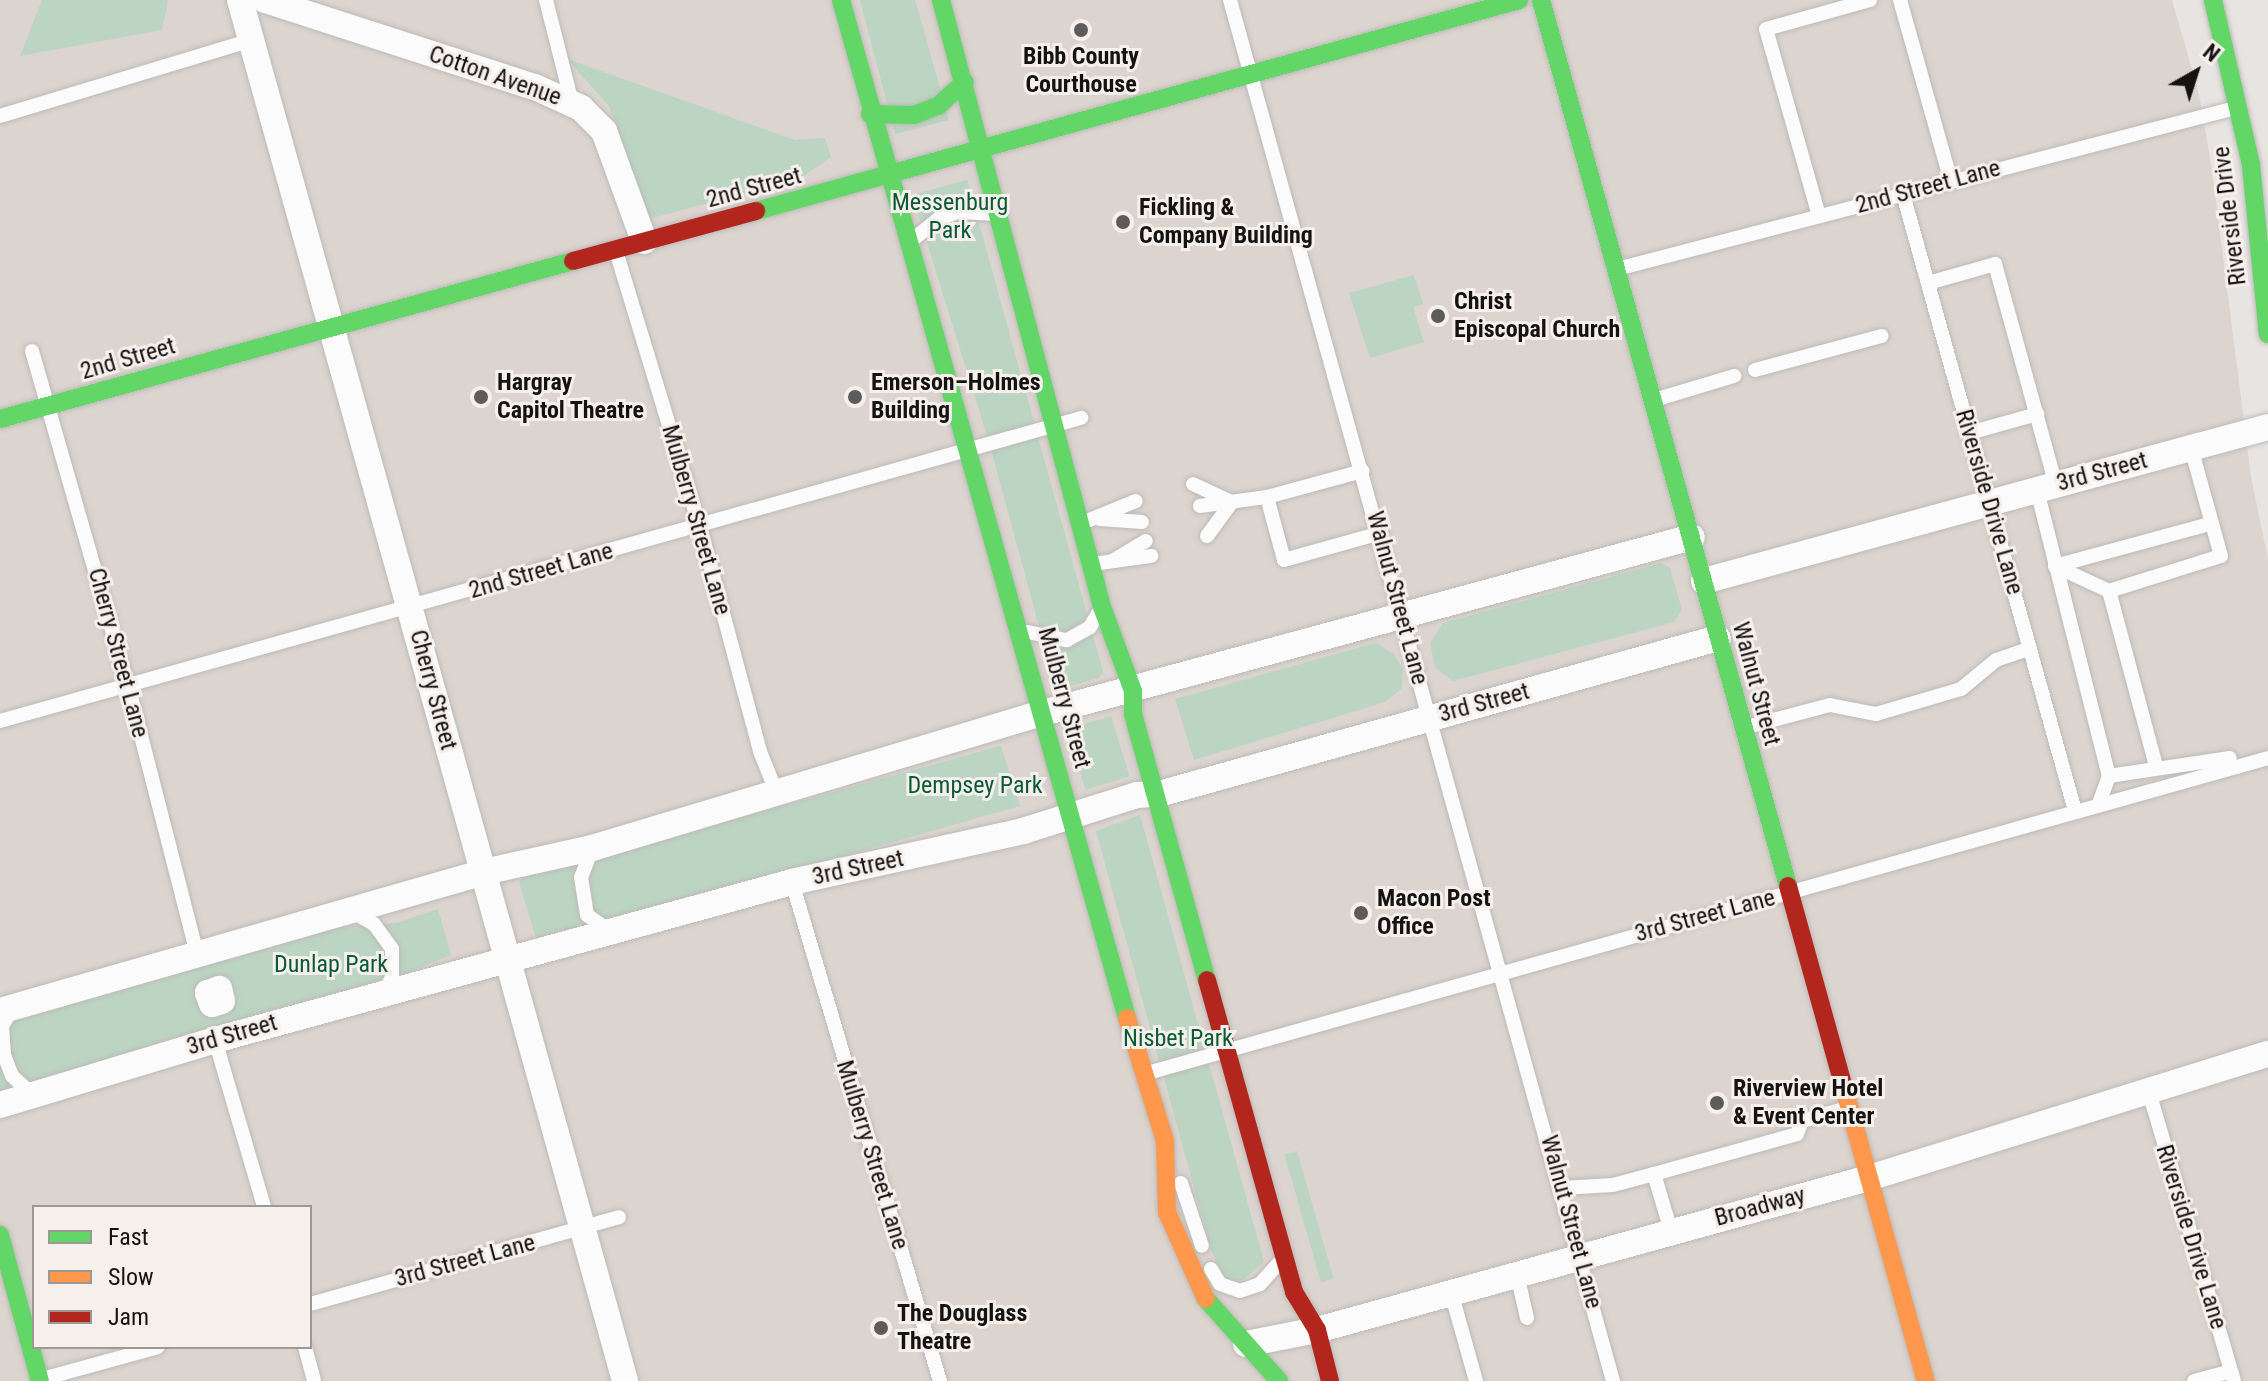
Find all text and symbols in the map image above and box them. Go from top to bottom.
marker: Bibb County Courthouse [1072,21,1090,39]
north arrow [2156,32,2236,112]
text: N [2198,39,2225,67]
street label: Cotton Avenue [425,40,565,112]
place label: Bibb County Courthouse [1023,43,1139,99]
street label: Riverside Drive [2207,145,2253,287]
street label: 2nd Street Lane [1853,154,2003,220]
street label: 2nd Street [703,162,805,214]
park label: Messenburg Park [892,189,1008,245]
place label: Fickling & Company Building [1139,194,1313,250]
marker: Fickling & Company Building [1114,213,1132,231]
place label: Christ Episcopal Church [1454,288,1620,344]
marker: Christ Episcopal Church [1429,307,1447,325]
street label: 2nd Street [77,332,179,386]
place label: Hargray Capitol Theatre [497,369,645,425]
place label: Emerson–Holmes Building [871,369,1041,425]
marker: Hargray Capitol Theatre [472,388,490,406]
marker: Emerson–Holmes Building [846,388,864,406]
street label: Riverside Drive Lane [1949,406,2029,598]
street label: Mulberry Street Lane [655,422,737,618]
street label: 3rd Street [2054,446,2150,498]
street label: Walnut Street Lane [1360,508,1434,688]
street label: 2nd Street Lane [466,537,616,605]
street label: Cherry Street Lane [82,565,154,741]
street label: Walnut Street [1726,619,1786,749]
street label: Mulberry Street [1031,624,1097,772]
street label: Cherry Street [403,627,463,753]
street label: 3rd Street [1436,677,1532,729]
park label: Dempsey Park [907,772,1043,800]
street label: 3rd Street [810,844,906,892]
street label: 3rd Street Lane [1632,883,1778,949]
place label: Macon Post Office [1377,885,1491,941]
marker: Macon Post Office [1352,904,1370,922]
park label: Dunlap Park [274,951,388,979]
street label: 3rd Street [184,1008,280,1062]
park label: Nisbet Park [1123,1025,1233,1053]
street label: Mulberry Street Lane [830,1057,914,1253]
place label: Riverview Hotel & Event Center [1733,1075,1883,1131]
marker: Riverview Hotel & Event Center [1708,1094,1726,1112]
street label: Walnut Street Lane [1534,1132,1608,1312]
street label: Riverside Drive Lane [2149,1141,2233,1333]
street label: Broadway [1712,1181,1808,1233]
legend [32,1205,312,1349]
text: Fast [108,1223,149,1251]
street label: 3rd Street Lane [392,1228,538,1294]
text: Slow [108,1263,154,1291]
place label: The Douglass Theatre [897,1300,1027,1356]
text: Jam [108,1303,149,1331]
marker: The Douglass Theatre [872,1319,890,1337]

